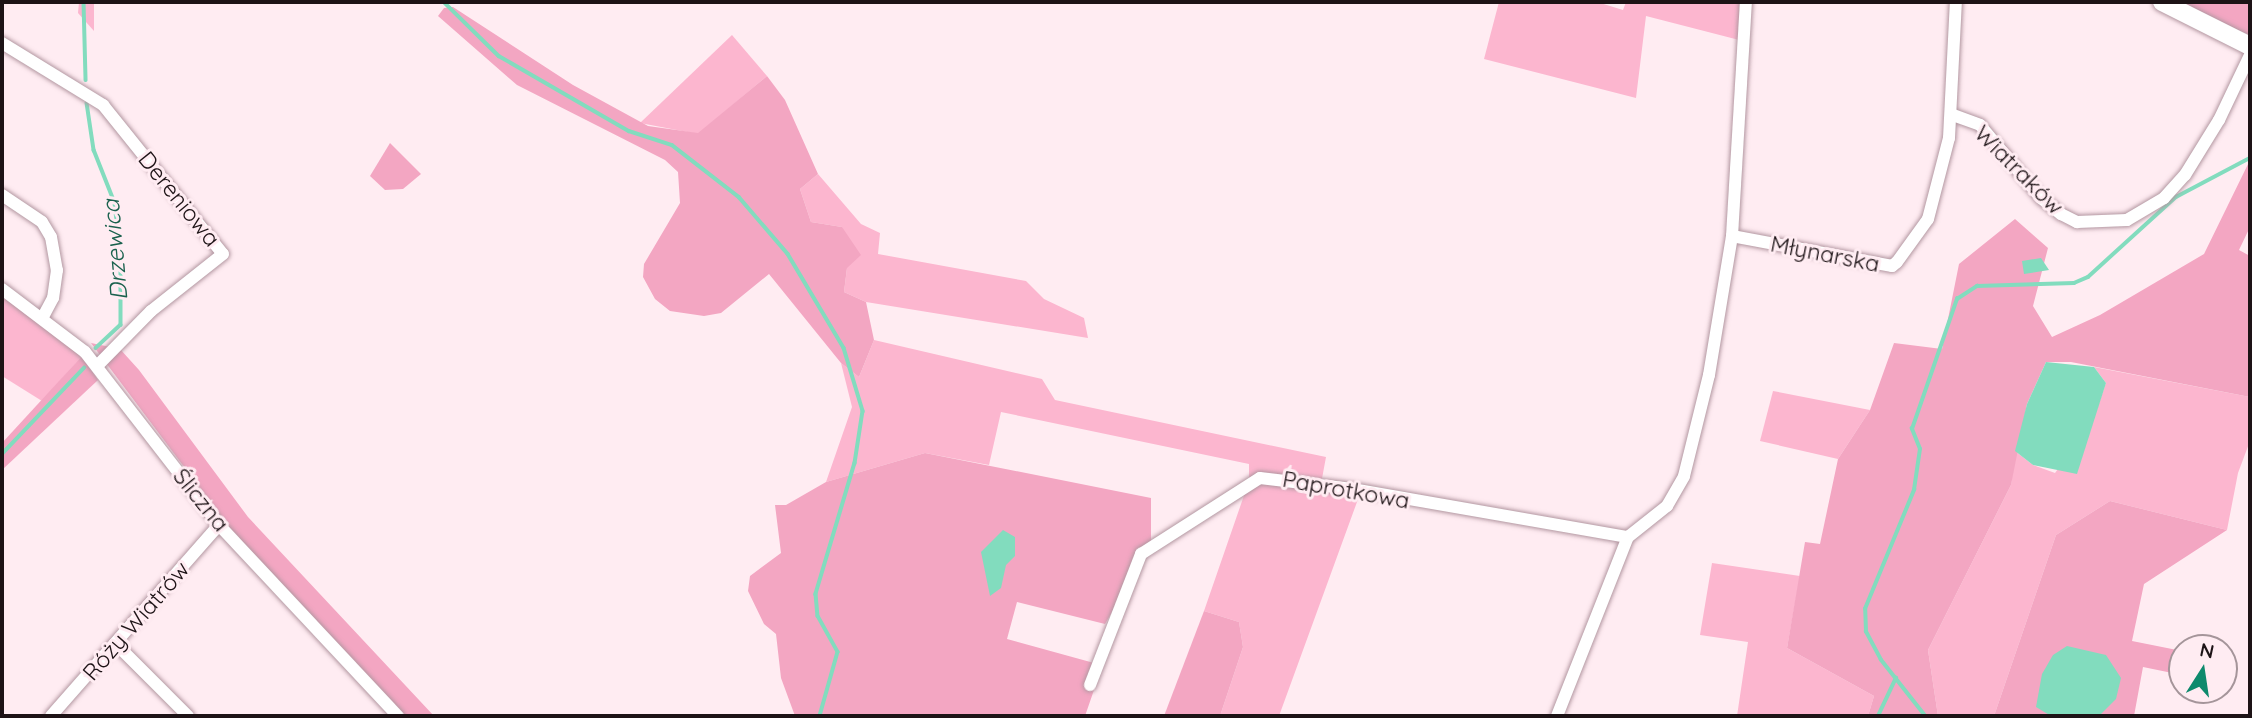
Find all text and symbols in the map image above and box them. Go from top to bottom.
street label: Wiatraków [1969,120,2069,220]
street label: Dereniowa [132,146,226,252]
water label: Drzewica [96,198,134,302]
street label: Młynarska [1768,230,1882,278]
street label: Śliczna [167,463,235,537]
street label: Paprotkowa [1280,465,1412,515]
street label: Róży Wiatrów [77,556,195,686]
north arrow [2168,634,2238,704]
text: N [2198,637,2216,664]

